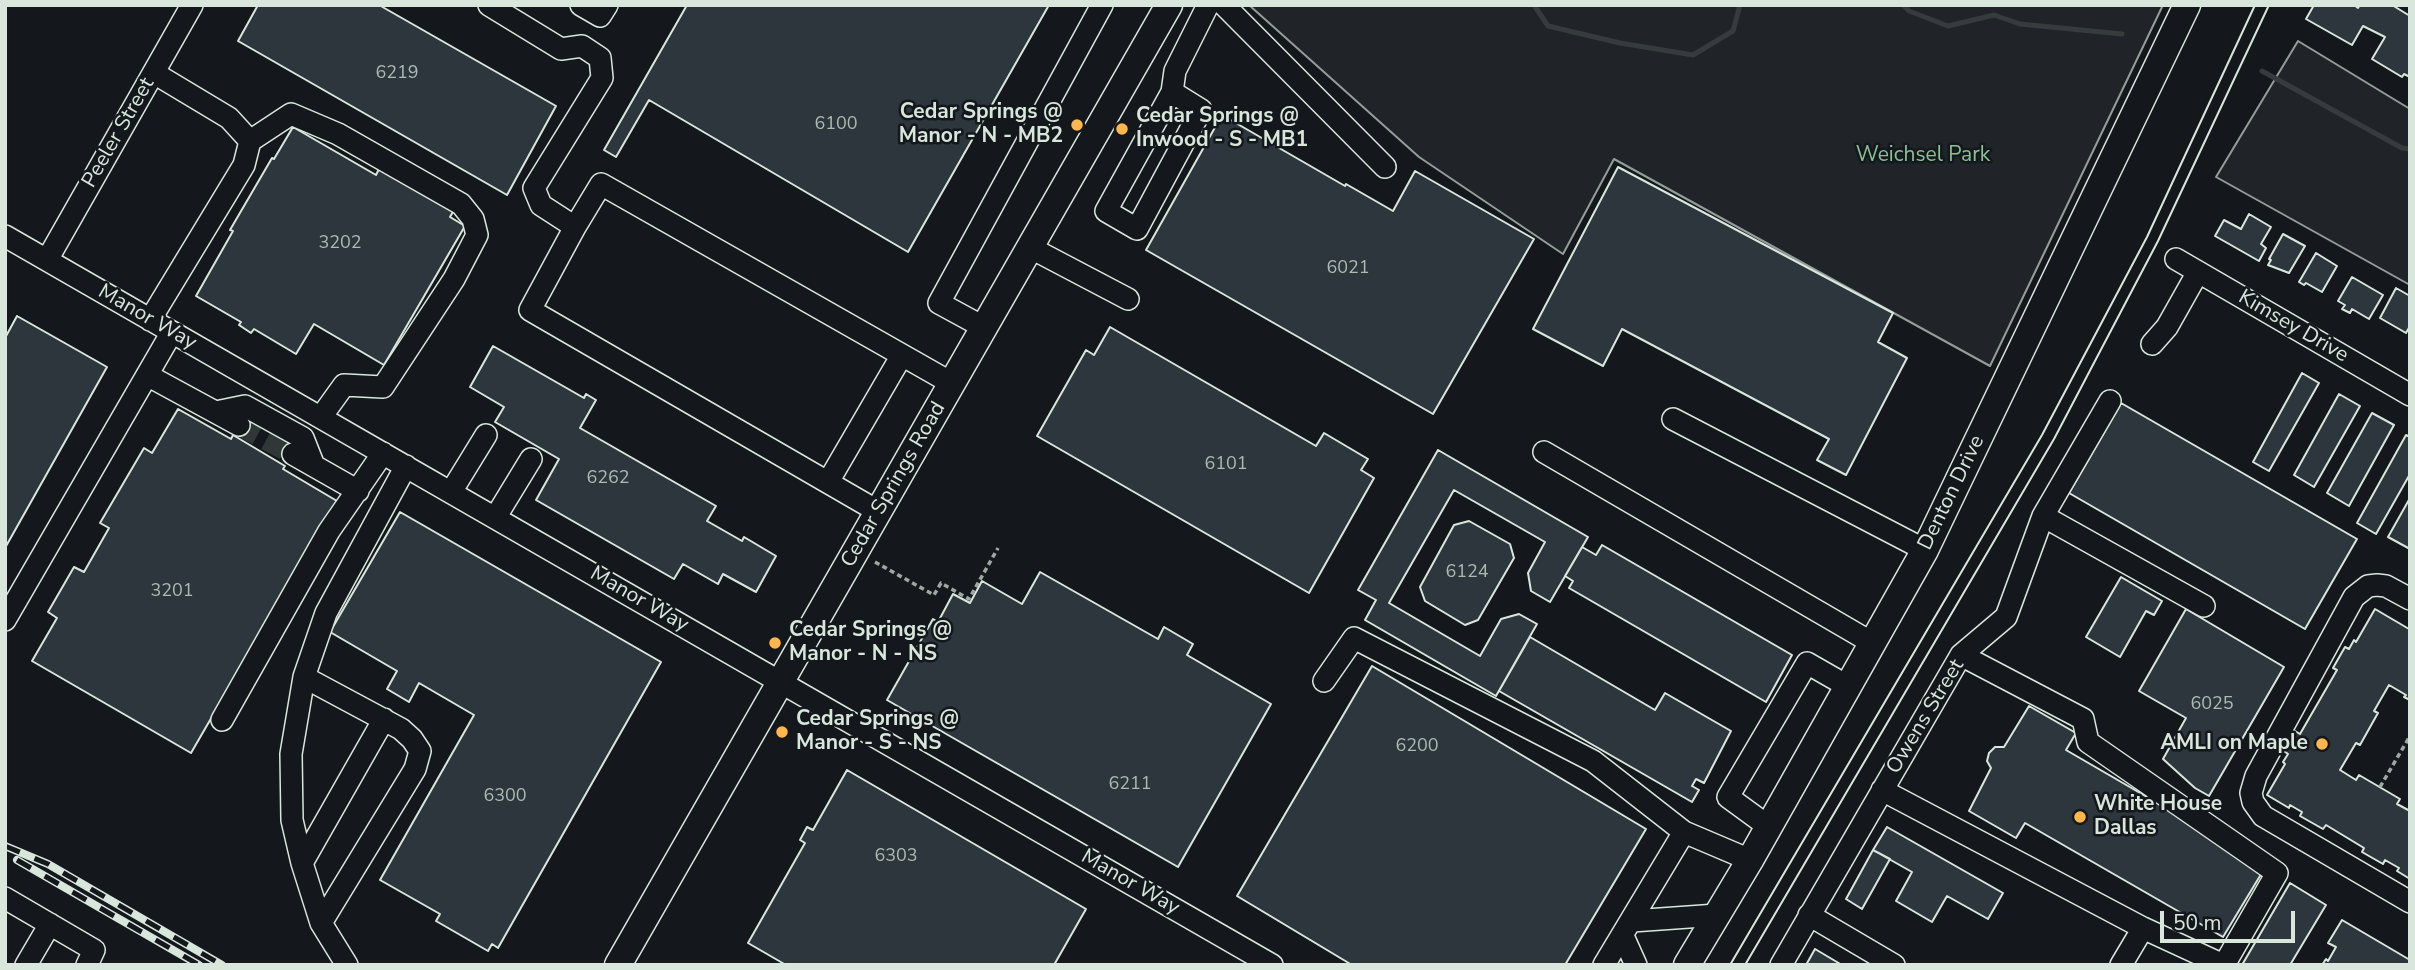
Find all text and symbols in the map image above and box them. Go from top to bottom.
house number: 6219 [375,63,419,85]
street label: Peeler Street [77,74,161,192]
place label: Cedar Springs @ Manor - N - MB2 [899,100,1063,150]
place label: Cedar Springs @ Inwood - S - MB1 [1136,104,1308,154]
house number: 6100 [814,114,858,136]
marker: Cedar Springs @ Manor - N - MB2 [1069,117,1085,133]
marker: Cedar Springs @ Inwood - S - MB1 [1114,121,1130,137]
park label: Weichsel Park [1856,143,1990,169]
house number: 3202 [318,233,362,255]
house number: 6021 [1326,258,1370,280]
street label: Manor Way [93,280,201,356]
street label: Kimsey Drive [2233,285,2353,369]
street label: Cedar Springs Road [836,398,952,572]
street label: Denton Drive [1913,431,1991,555]
house number: 6101 [1204,454,1248,476]
house number: 6262 [586,468,630,490]
street label: Manor Way [585,562,693,638]
house number: 6124 [1445,562,1489,584]
house number: 3201 [150,581,194,603]
place label: Cedar Springs @ Manor - N - NS [789,618,952,668]
marker: Cedar Springs @ Manor - N - NS [767,635,783,651]
street label: Owens Street [1882,655,1970,779]
house number: 6025 [2190,694,2234,716]
place label: Cedar Springs @ Manor - S - NS [796,707,959,757]
marker: Cedar Springs @ Manor - S - NS [774,724,790,740]
place label: AMLI on Maple [2160,731,2308,757]
house number: 6200 [1395,736,1439,758]
marker: AMLI on Maple [2314,736,2330,752]
house number: 6211 [1108,774,1152,796]
house number: 6300 [483,786,527,808]
place label: White House Dallas [2094,792,2222,842]
marker: White House Dallas [2072,809,2088,825]
street label: Manor Way [1076,845,1184,921]
house number: 6303 [874,846,918,868]
scale bar [2163,897,2298,941]
text: 50 m [2173,909,2222,937]

